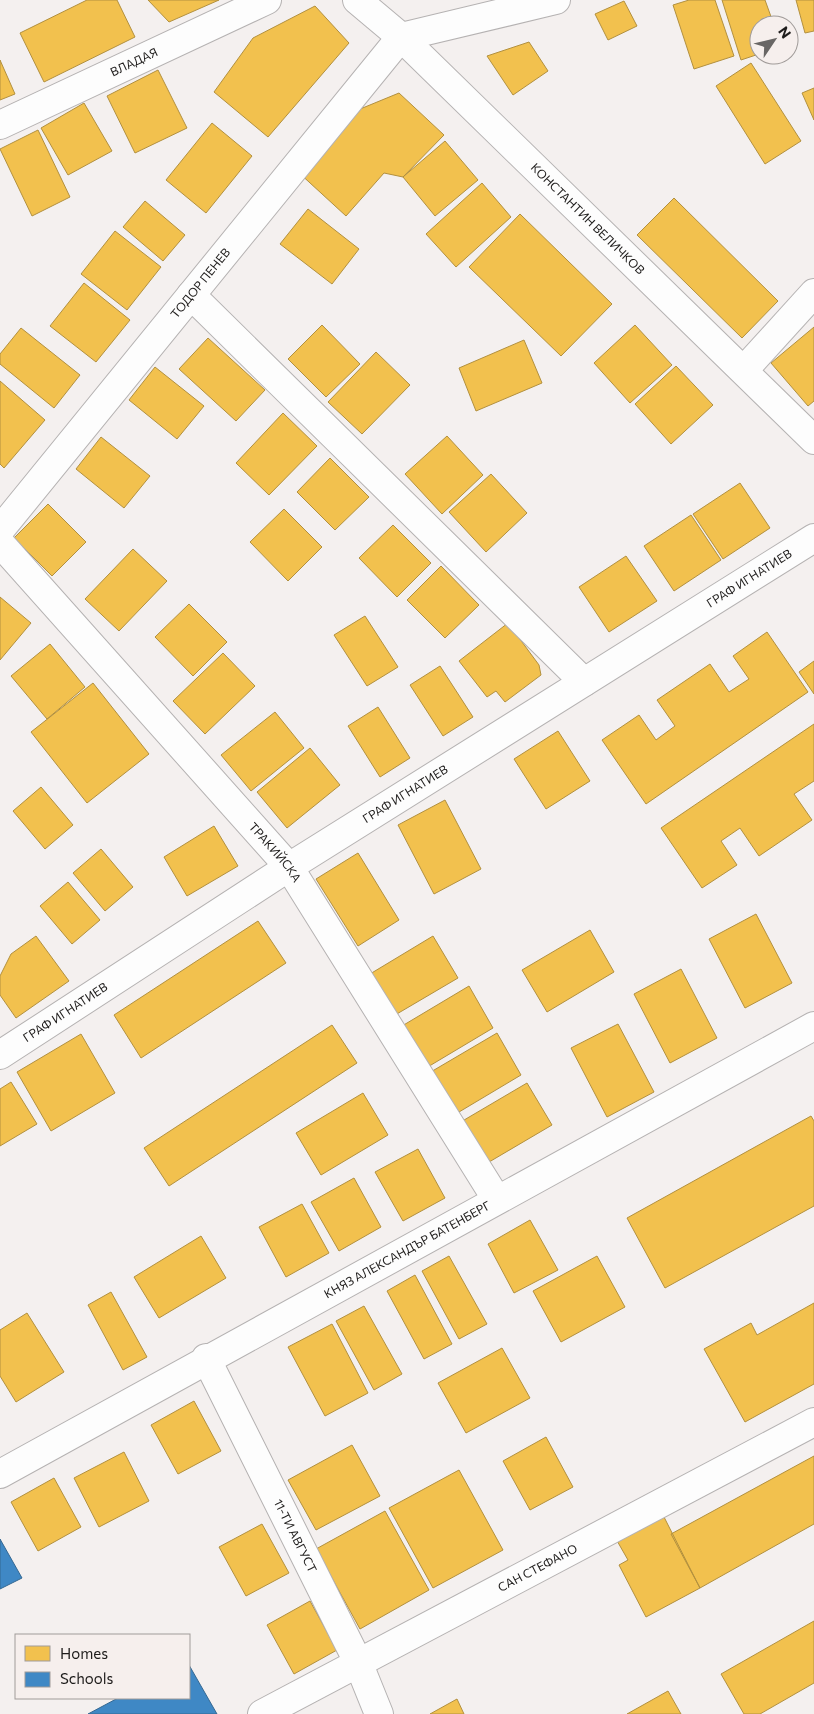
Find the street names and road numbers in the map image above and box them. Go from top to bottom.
street label: ВЛАДАЯ [108,44,160,78]
street label: КОНСТАНТИН ВЕЛИЧКОВ [528,160,648,277]
street label: ТОДОР ПЕНЕВ [167,245,233,320]
street label: ГРАФ ИГНАТИЕВ [704,546,794,610]
street label: ГРАФ ИГНАТИЕВ [360,761,450,825]
street label: ТРАКИЙСКА [247,819,305,884]
street label: ГРАФ ИГНАТИЕВ [20,979,110,1044]
street label: КНЯЗ АЛЕКСАНДЪР БАТЕНБЕРГ [321,1197,493,1300]
street label: 11-ТИ АВГУСТ [272,1497,320,1575]
street label: САН СТЕФАНО [495,1540,580,1594]

